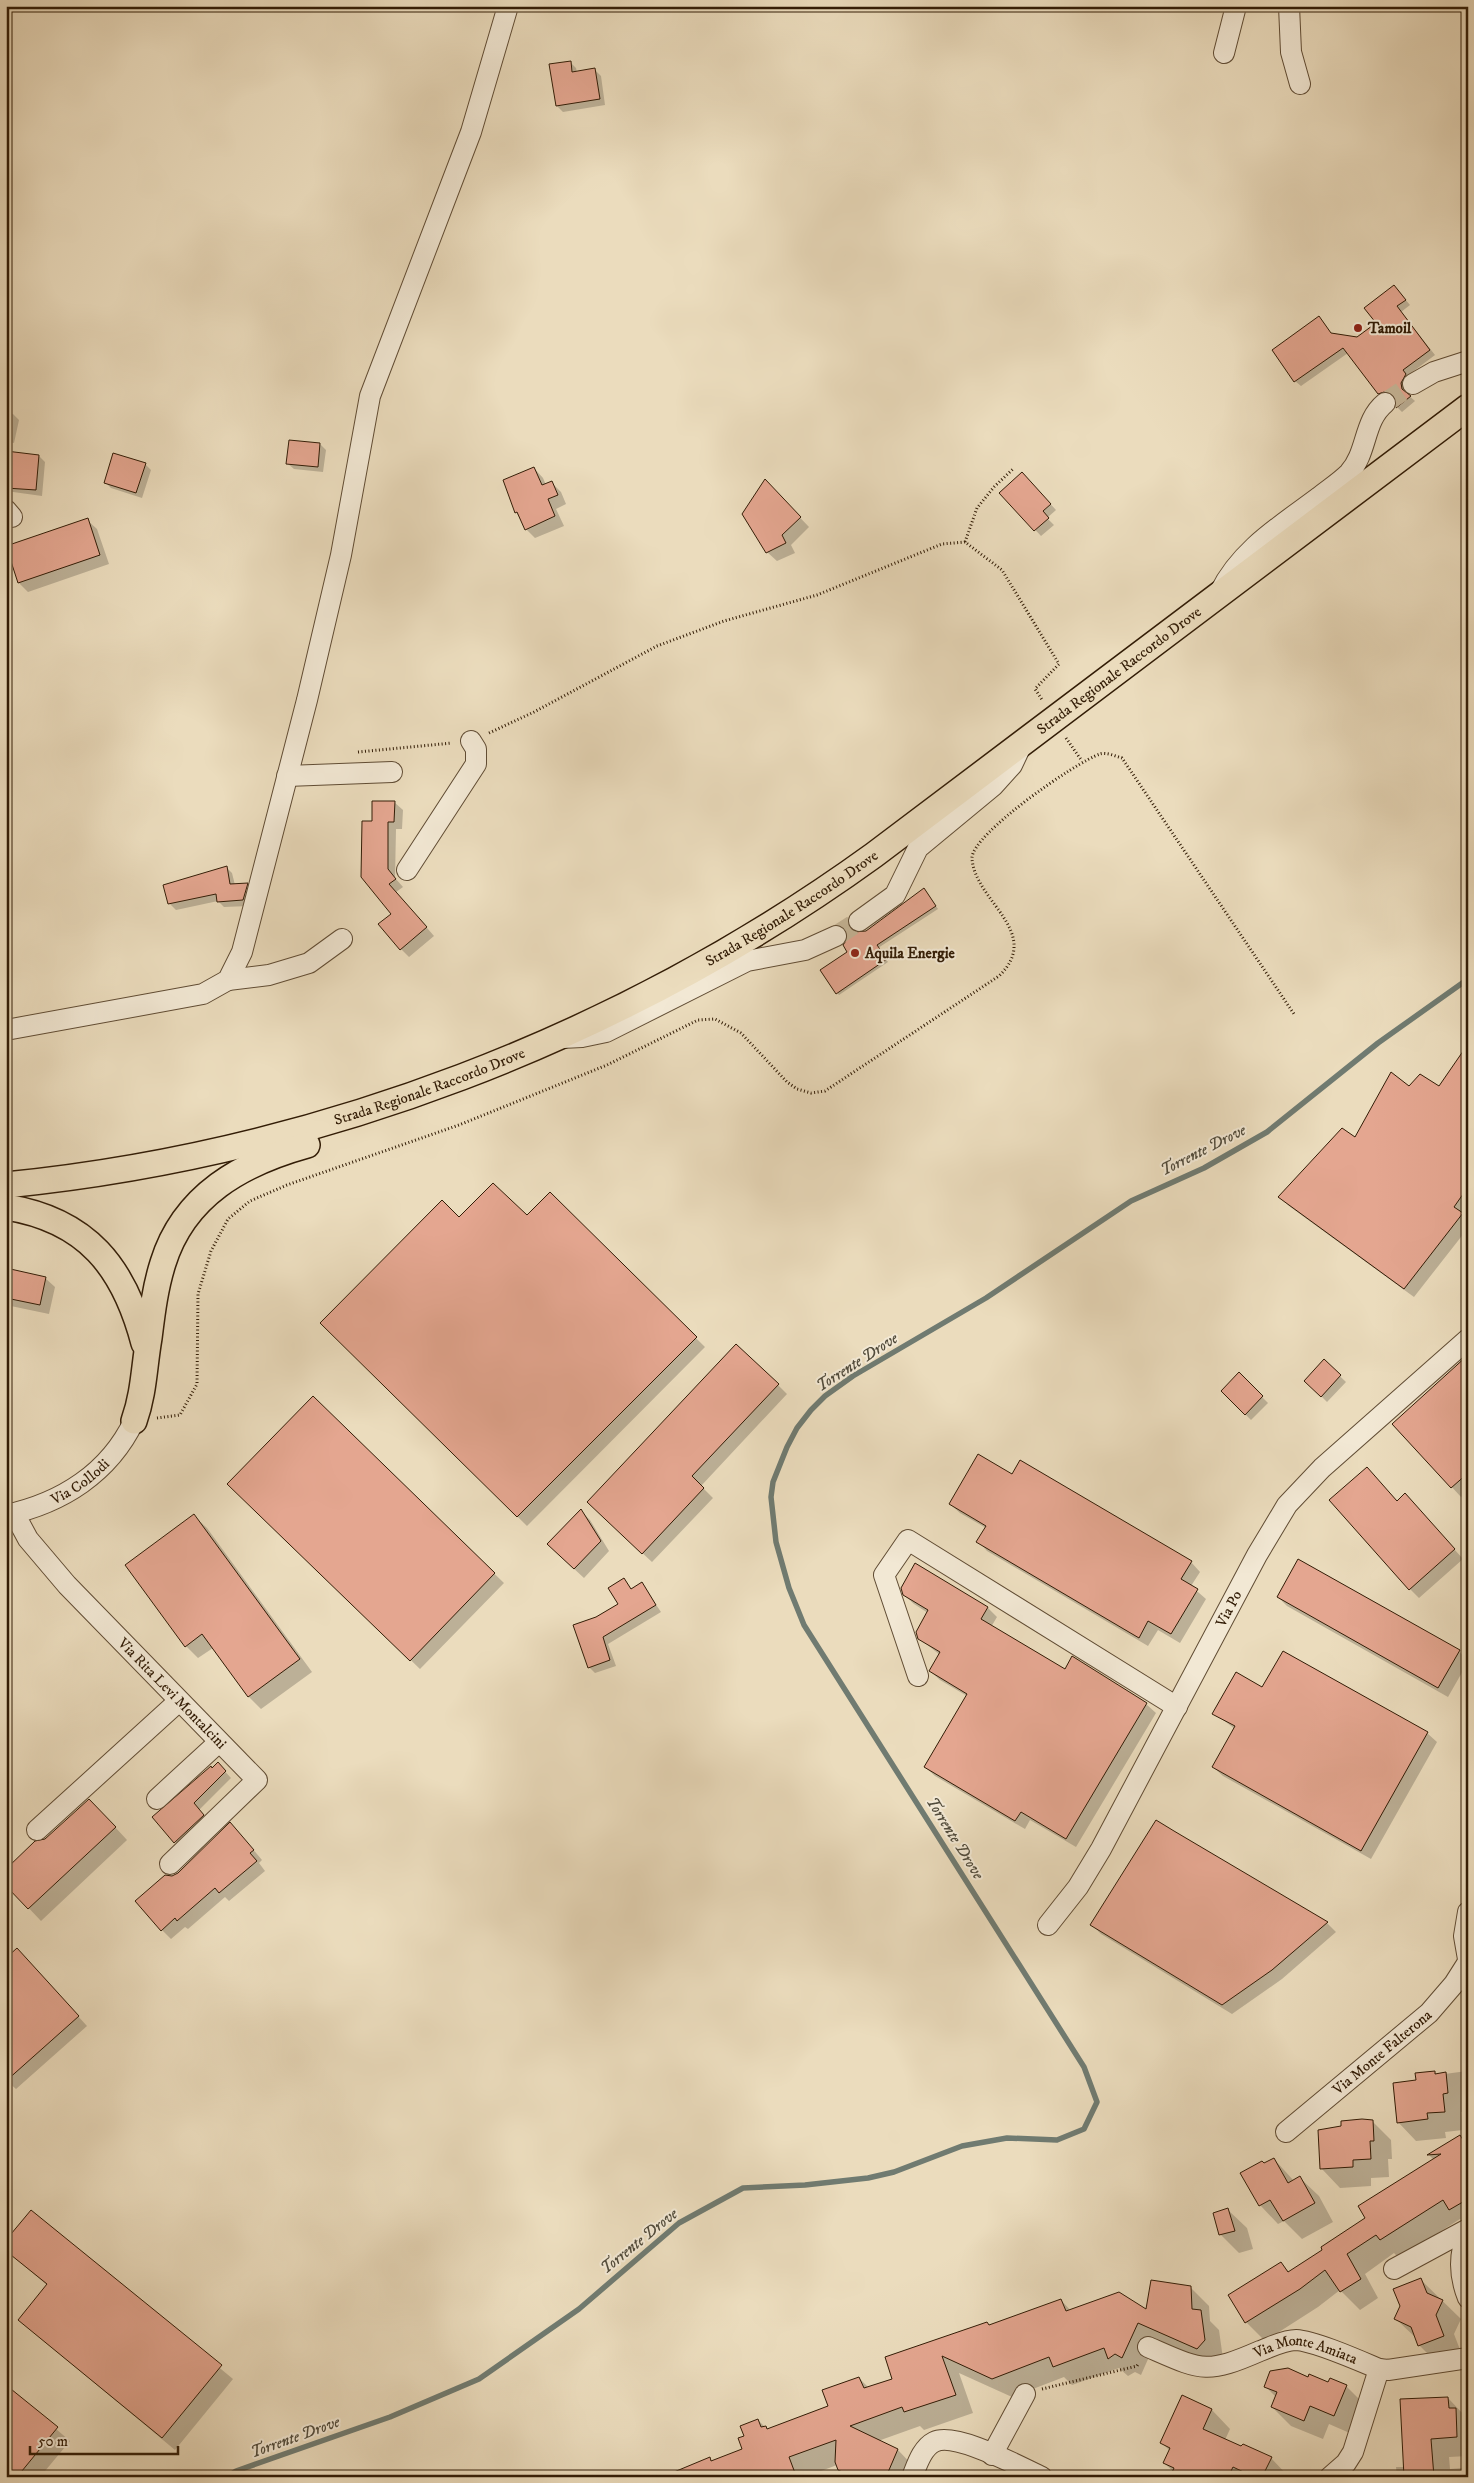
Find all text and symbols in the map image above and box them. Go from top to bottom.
place label: Tamoil [1367,319,1412,338]
marker: Tamoil [1352,322,1364,334]
street label: Strada Regionale Raccordo Drove [1033,602,1205,739]
street label: Strada Regionale Raccordo Drove [702,846,882,971]
place label: Aquila Energie [864,944,956,964]
marker: Aquila Energie [849,947,861,959]
street label: Strada Regionale Raccordo Drove [332,1043,528,1129]
water label: Torrente Drove [1157,1120,1250,1180]
water label: Torrente Drove [812,1328,902,1396]
street label: Via Collodi [47,1455,114,1509]
street label: Via Po [1211,1587,1246,1631]
street label: Via Rita Levi Montalcini [113,1633,231,1753]
water label: Torrente Drove [922,1793,989,1883]
street label: Via Monte Falterona [1328,2005,1436,2099]
water label: Torrente Drove [596,2203,682,2278]
street label: Via Monte Amiata [1250,2330,1361,2369]
water label: Torrente Drove [248,2411,343,2462]
scale bar [30,2423,178,2455]
text: 50 m [38,2432,68,2451]

